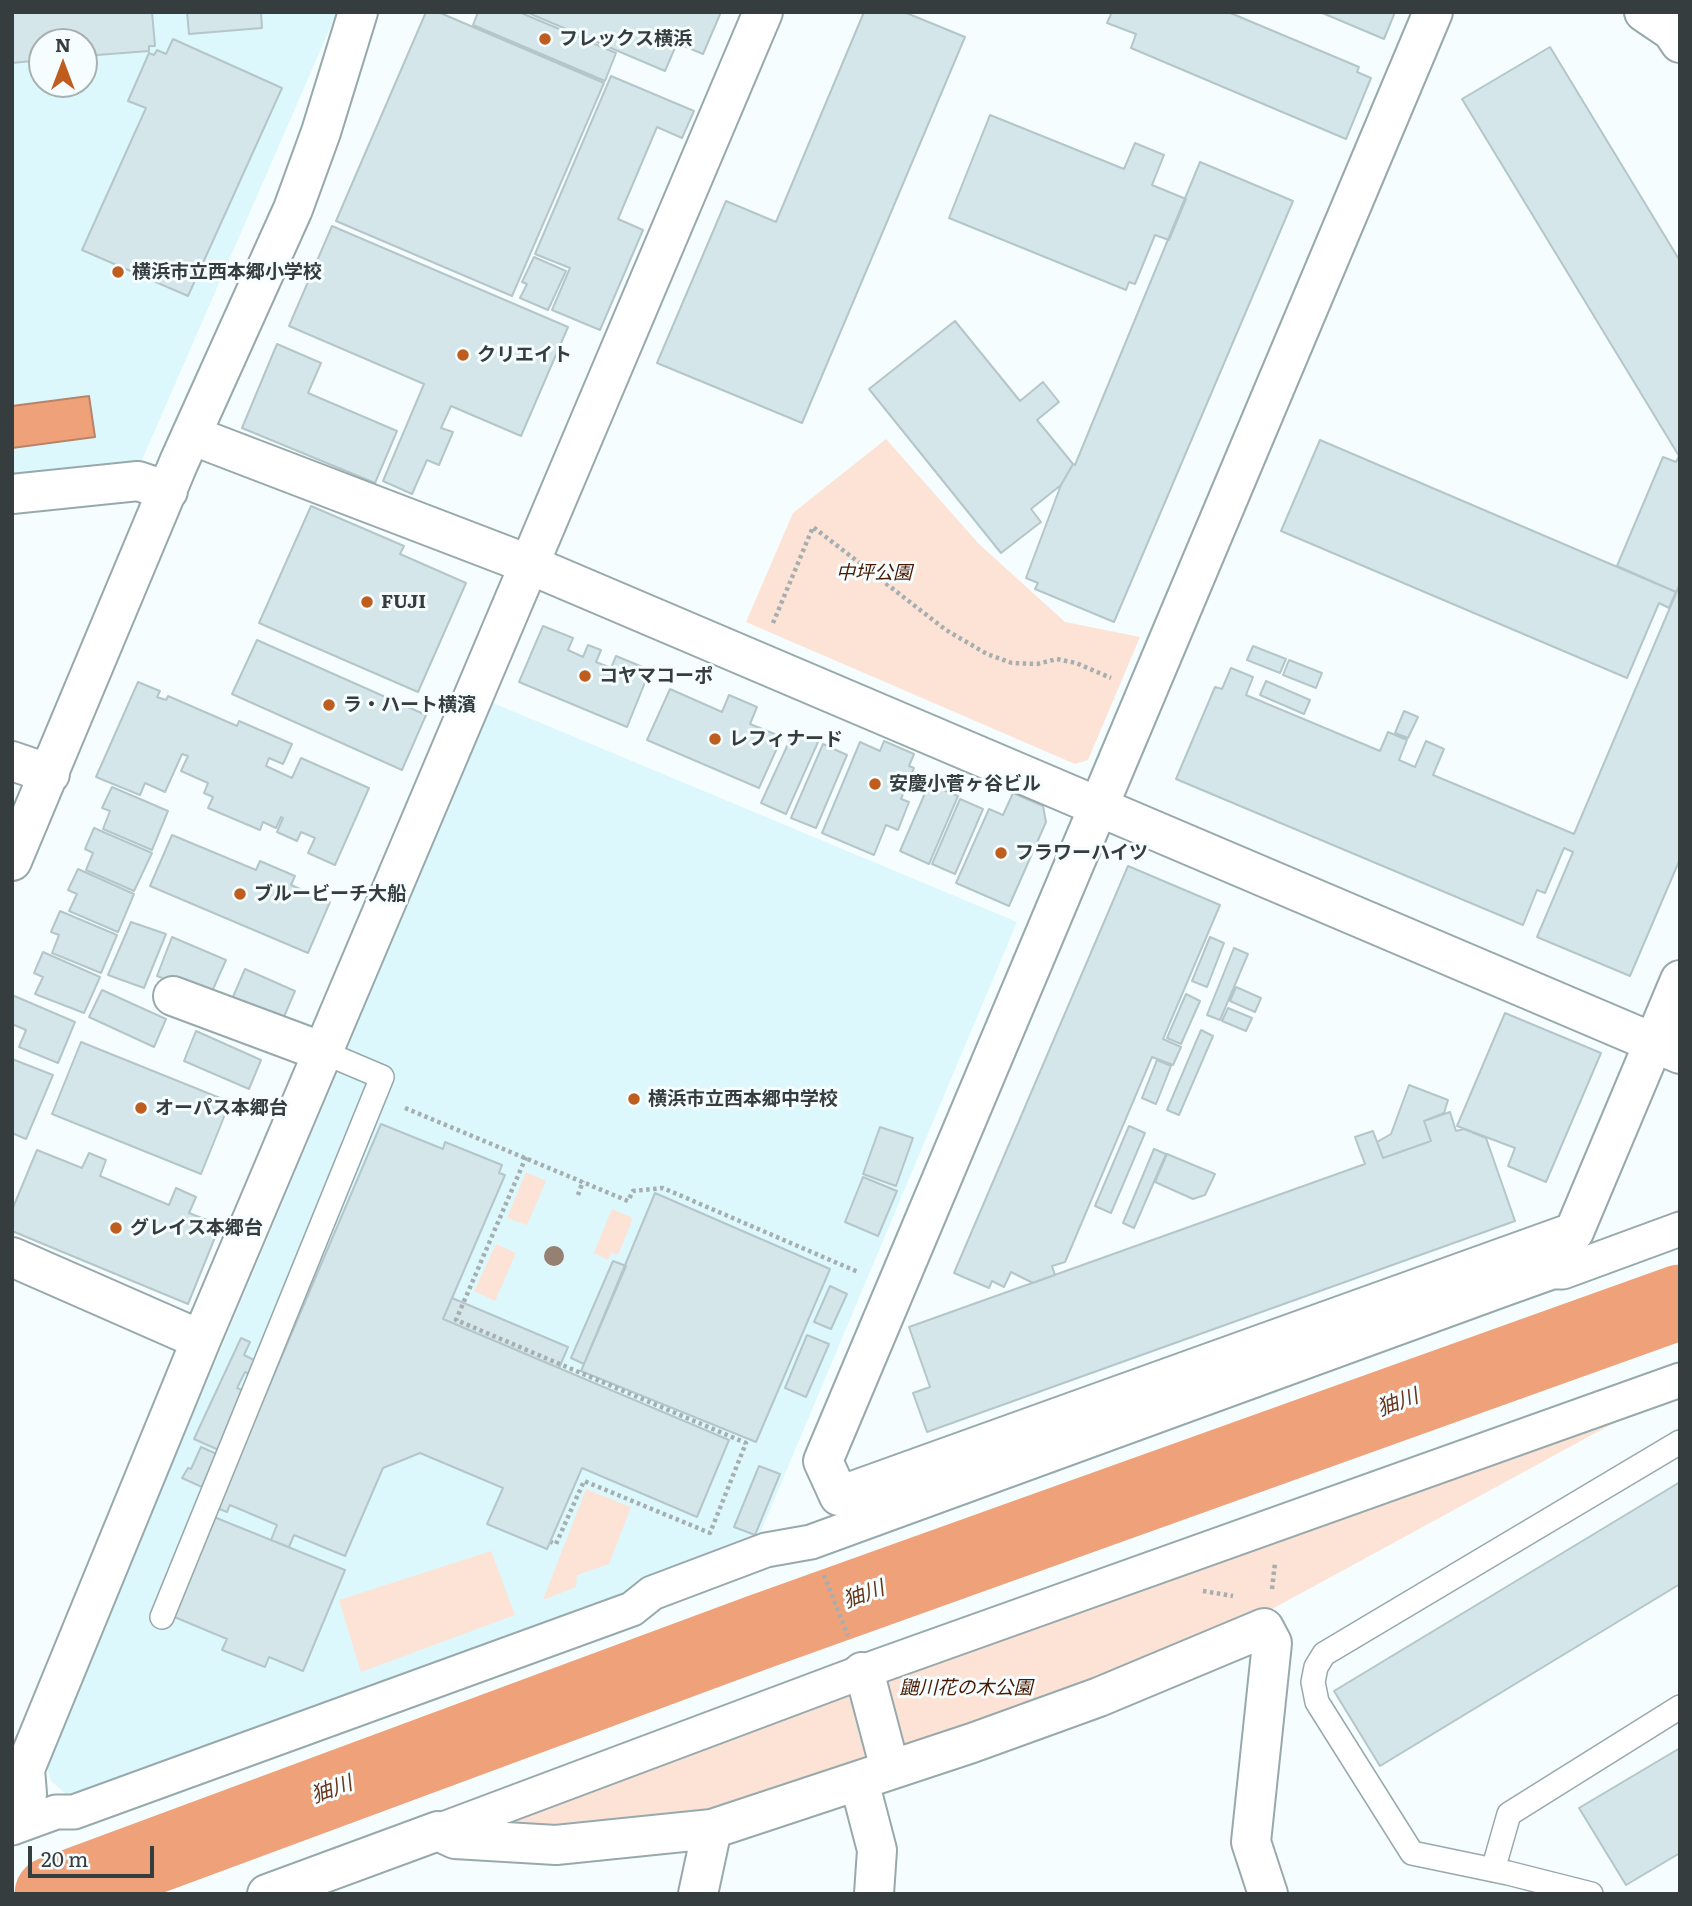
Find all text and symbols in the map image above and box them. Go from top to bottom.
north arrow [28,28,98,98]
place label: フレックス横浜 [559,28,692,50]
text: N [55,30,71,58]
marker: フレックス横浜 [537,31,553,47]
place label: 横浜市立西本郷小学校 [132,261,322,283]
marker: 横浜市立西本郷小学校 [110,264,126,280]
place label: クリエイト [477,344,572,366]
marker: クリエイト [455,347,471,363]
park label: 中坪公園 [836,562,912,584]
place label: FUJI [381,591,426,613]
marker: FUJI [359,594,375,610]
place label: コヤマコーポ [599,665,713,687]
marker: コヤマコーポ [577,668,593,684]
place label: ラ・ハート横濱 [343,694,476,716]
marker: ラ・ハート横濱 [321,697,337,713]
place label: レフィナード [729,728,843,750]
marker: レフィナード [707,731,723,747]
place label: 安慶小菅ヶ谷ビル [889,773,1041,795]
marker: 安慶小菅ヶ谷ビル [867,776,883,792]
place label: フラワーハイツ [1015,842,1148,864]
marker: フラワーハイツ [993,845,1009,861]
place label: ブルービーチ大船 [254,883,406,905]
marker: ブルービーチ大船 [232,886,248,902]
place label: 横浜市立西本郷中学校 [648,1088,838,1110]
marker: 横浜市立西本郷中学校 [626,1091,642,1107]
place label: オーパス本郷台 [155,1097,288,1119]
marker: オーパス本郷台 [133,1100,149,1116]
place label: グレイス本郷台 [130,1217,263,1239]
marker: グレイス本郷台 [108,1220,124,1236]
water label: 㹨川 [1374,1384,1422,1422]
water label: 㹨川 [840,1576,888,1614]
park label: 鼬川花の木公園 [900,1677,1032,1699]
water label: 㹨川 [308,1771,356,1809]
scale bar [32,1832,158,1876]
text: 20 m [41,1842,88,1873]

